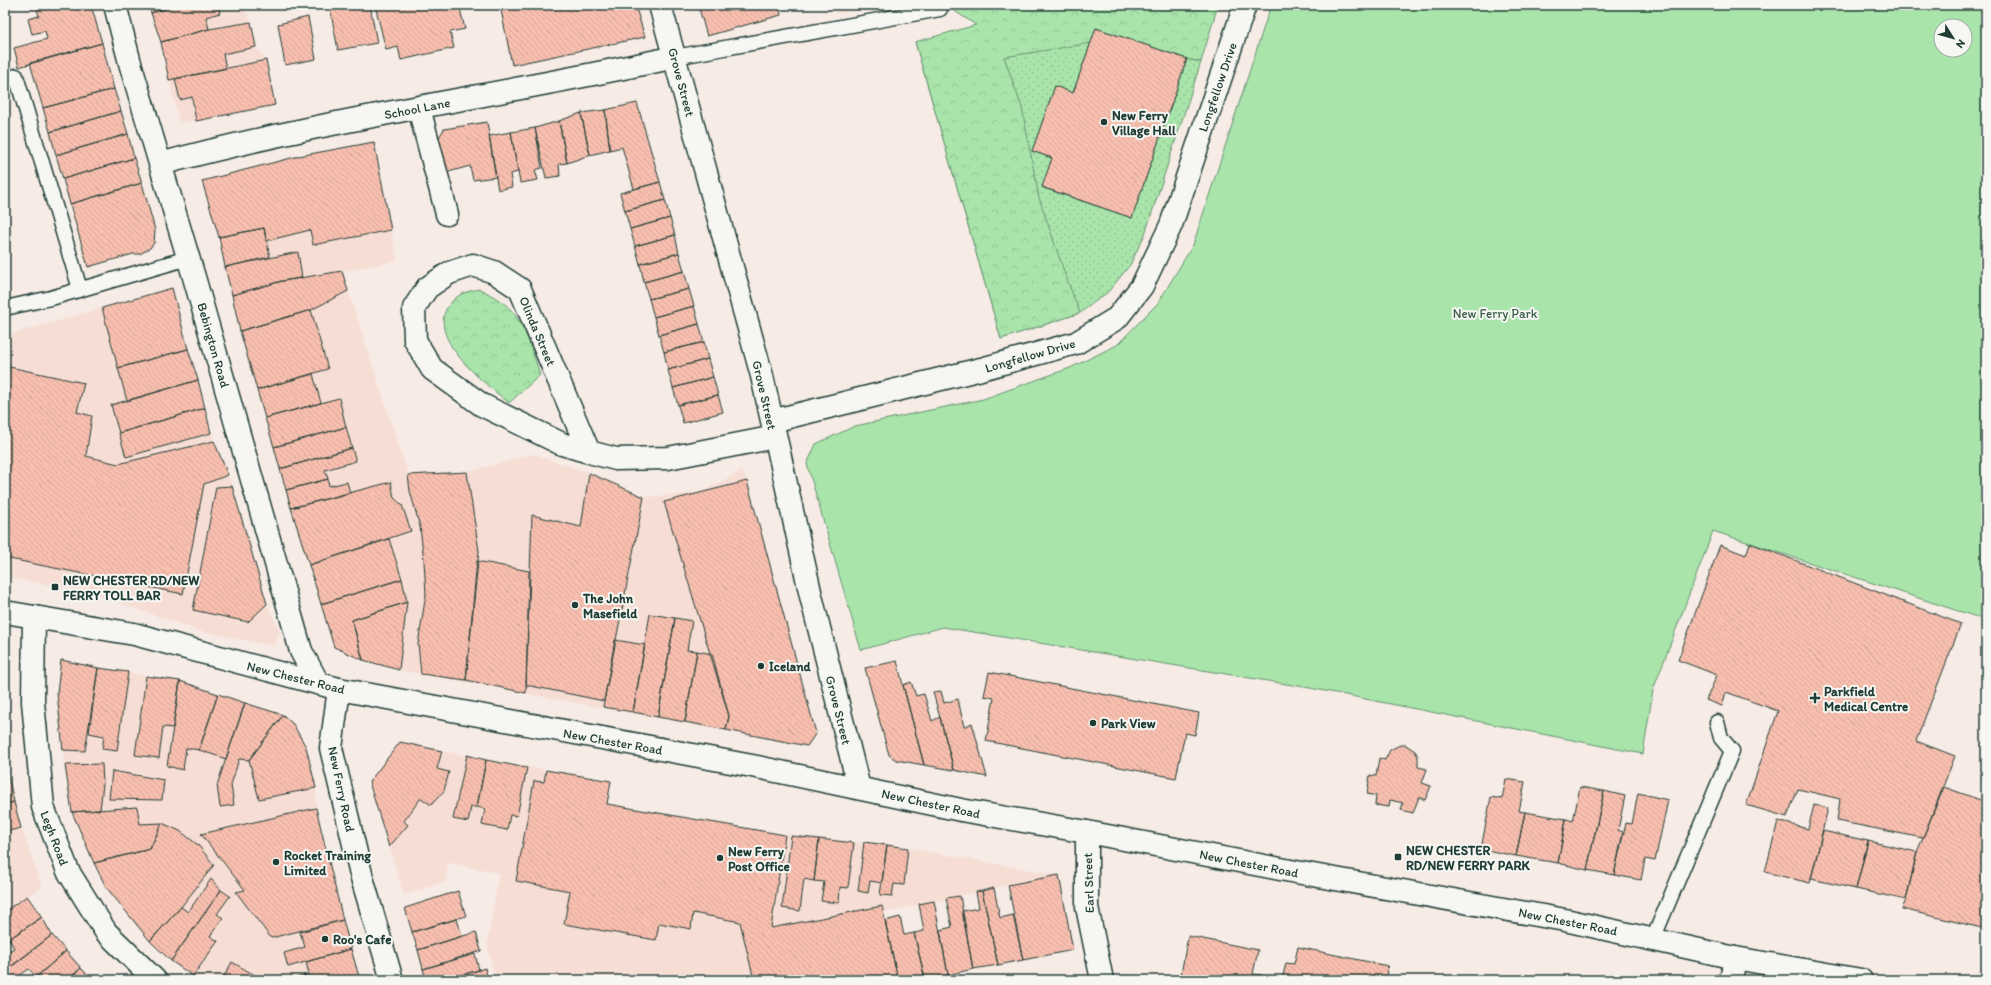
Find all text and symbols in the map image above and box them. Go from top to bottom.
north arrow [1933,18,1973,58]
text: N [1953,37,1968,51]
street label: Longfellow Drive [1195,41,1240,134]
street label: Grove Street [665,46,698,118]
street label: School Lane [383,95,451,122]
place label: New Ferry Village Hall [1112,108,1176,139]
marker: New Ferry Village Hall [1099,117,1109,127]
street label: Olinda Street [516,294,559,368]
street label: Bebington Road [194,301,233,389]
park label: New Ferry Park [1453,306,1538,321]
street label: Longfellow Drive [983,335,1077,376]
street label: Grove Street [749,359,780,431]
place label: NEW CHESTER RD/NEW FERRY TOLL BAR [63,573,200,603]
marker: NEW CHESTER RD/NEW FERRY TOLL BAR [50,582,60,592]
place label: The John Masefield [582,591,638,621]
marker: The John Masefield [570,600,580,610]
street label: New Chester Road [245,658,347,697]
place label: Iceland [769,659,812,674]
marker: Iceland [756,661,766,671]
street label: Grove Street [823,674,854,746]
place label: Parkfield Medical Centre [1824,684,1908,714]
marker: Parkfield Medical Centre [1809,692,1821,704]
place label: Park View [1101,716,1156,731]
marker: Park View [1088,718,1098,728]
street label: New Chester Road [562,725,664,758]
street label: New Ferry Road [325,745,358,833]
street label: New Chester Road [880,786,982,821]
street label: Legh Road [37,809,72,868]
place label: NEW CHESTER RD/NEW FERRY PARK [1406,843,1530,873]
place label: New Ferry Post Office [728,844,790,874]
street label: New Chester Road [1198,847,1300,880]
place label: Rocket Training Limited [284,848,371,878]
street label: Earl Street [1080,852,1097,913]
marker: NEW CHESTER RD/NEW FERRY PARK [1393,852,1403,862]
marker: New Ferry Post Office [715,853,725,863]
marker: Rocket Training Limited [271,857,281,867]
street label: New Chester Road [1517,905,1619,938]
place label: Roo's Cafe [333,932,391,947]
marker: Roo's Cafe [320,934,330,944]

